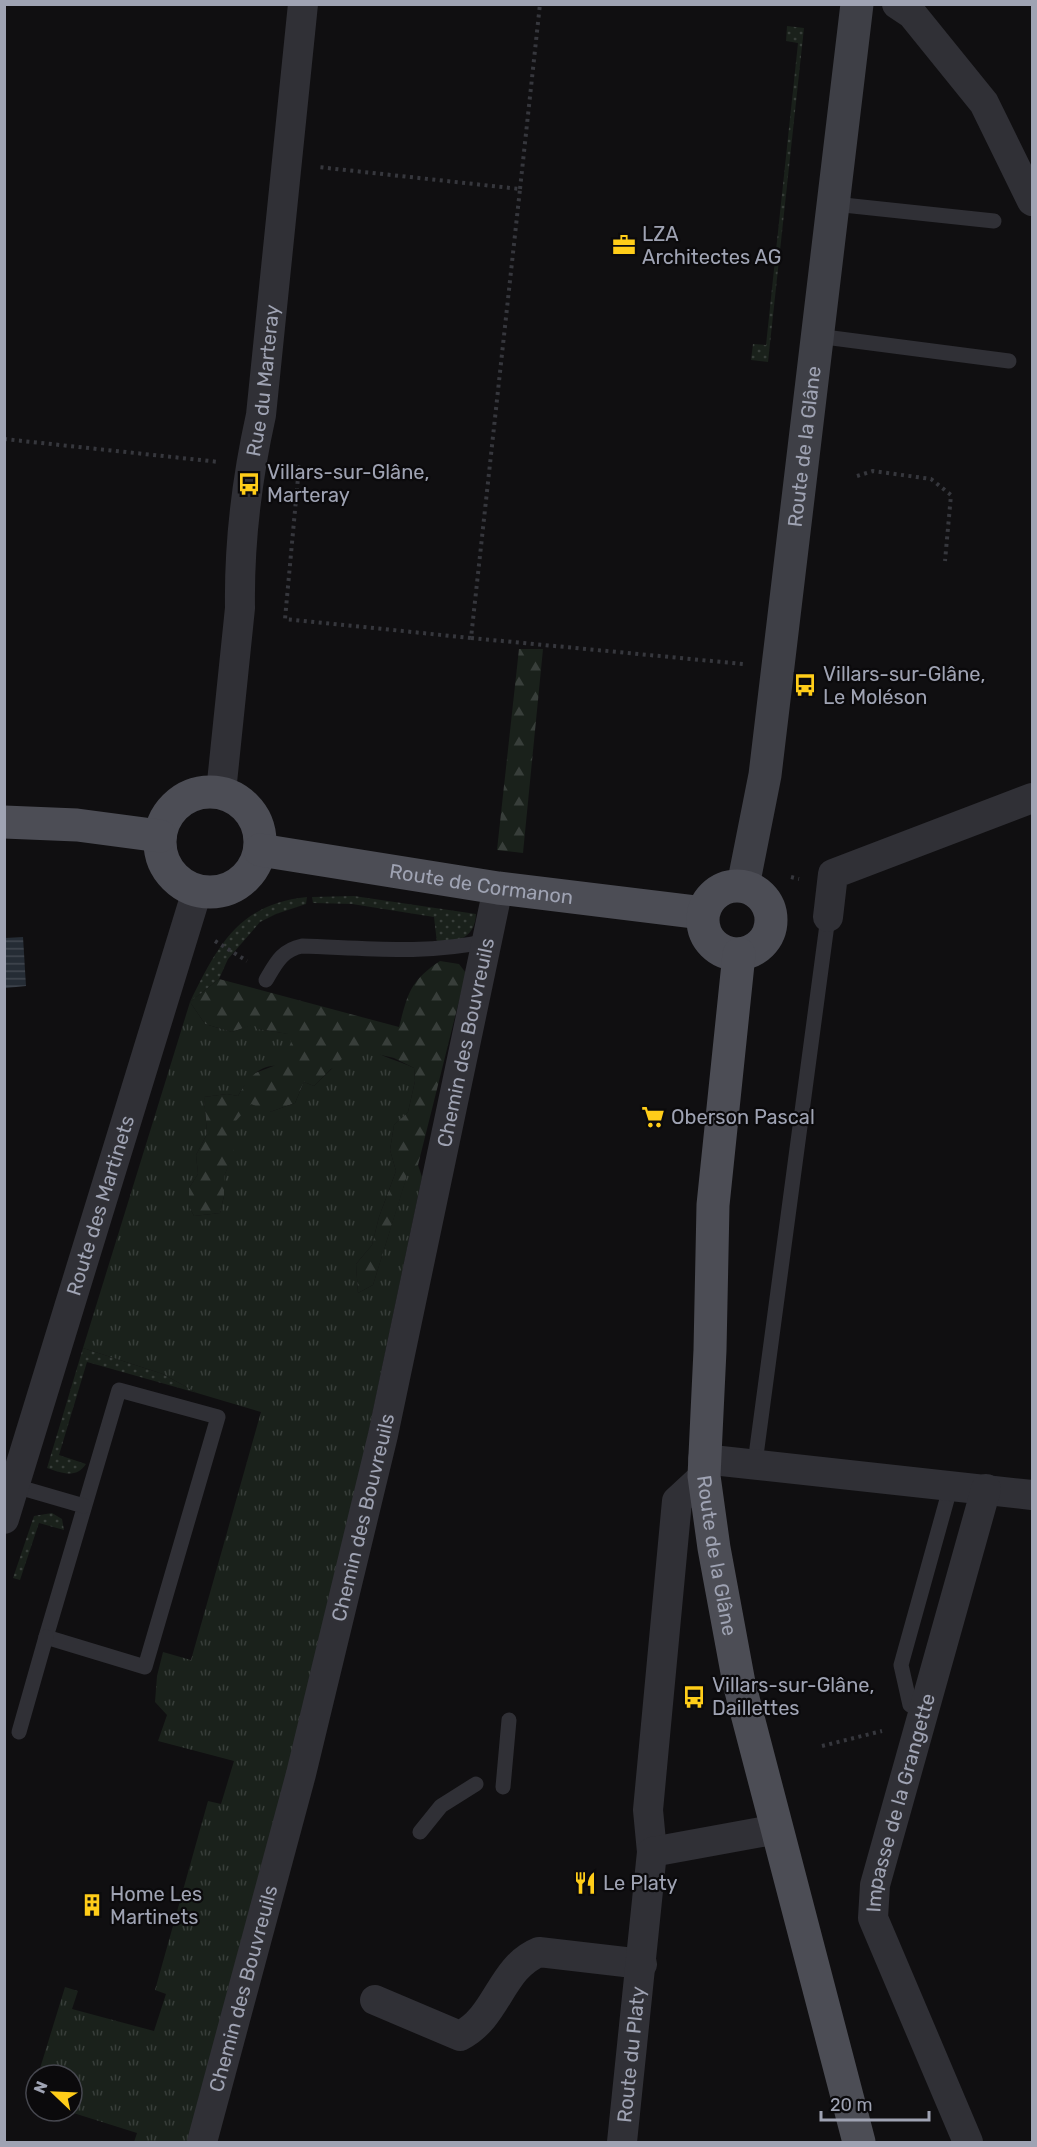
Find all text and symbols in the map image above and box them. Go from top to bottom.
place label: LZA Architectes AG [642,222,781,269]
office icon: LZA Architectes AG [611,232,637,258]
street label: Rue du Marteray [241,303,284,458]
street label: Route de la Glâne [783,365,826,528]
place label: Villars-sur-Glâne, Marteray [267,460,429,507]
bus stop icon: Villars-sur-Glâne, Marteray [236,471,262,497]
place label: Villars-sur-Glâne, Le Moléson [823,662,985,709]
bus stop icon: Villars-sur-Glâne, Le Moléson [792,672,818,698]
street label: Route de Cormanon [388,859,575,909]
street label: Chemin des Bouvreuils [432,936,499,1149]
supermarket icon: Oberson Pascal [640,1104,666,1130]
place label: Oberson Pascal [671,1105,815,1129]
street label: Route des Martinets [61,1112,139,1298]
street label: Chemin des Bouvreuils [326,1411,399,1624]
street label: Route de la Glâne [692,1474,742,1638]
place label: Villars-sur-Glâne, Daillettes [712,1673,874,1720]
bus stop icon: Villars-sur-Glâne, Daillettes [681,1684,707,1710]
street label: Impasse de la Grangette [861,1691,940,1913]
restaurant icon: Le Platy [572,1870,598,1896]
place label: Le Platy [603,1871,678,1895]
place label: Home Les Martinets [110,1882,202,1929]
street label: Chemin des Bouvreuils [204,1882,283,2095]
building icon: Home Les Martinets [79,1892,105,1918]
street label: Route du Platy [612,1985,650,2124]
north arrow [24,2063,84,2123]
text: N [30,2078,52,2096]
scale bar [821,2084,929,2122]
text: 20 m [830,2094,872,2116]

